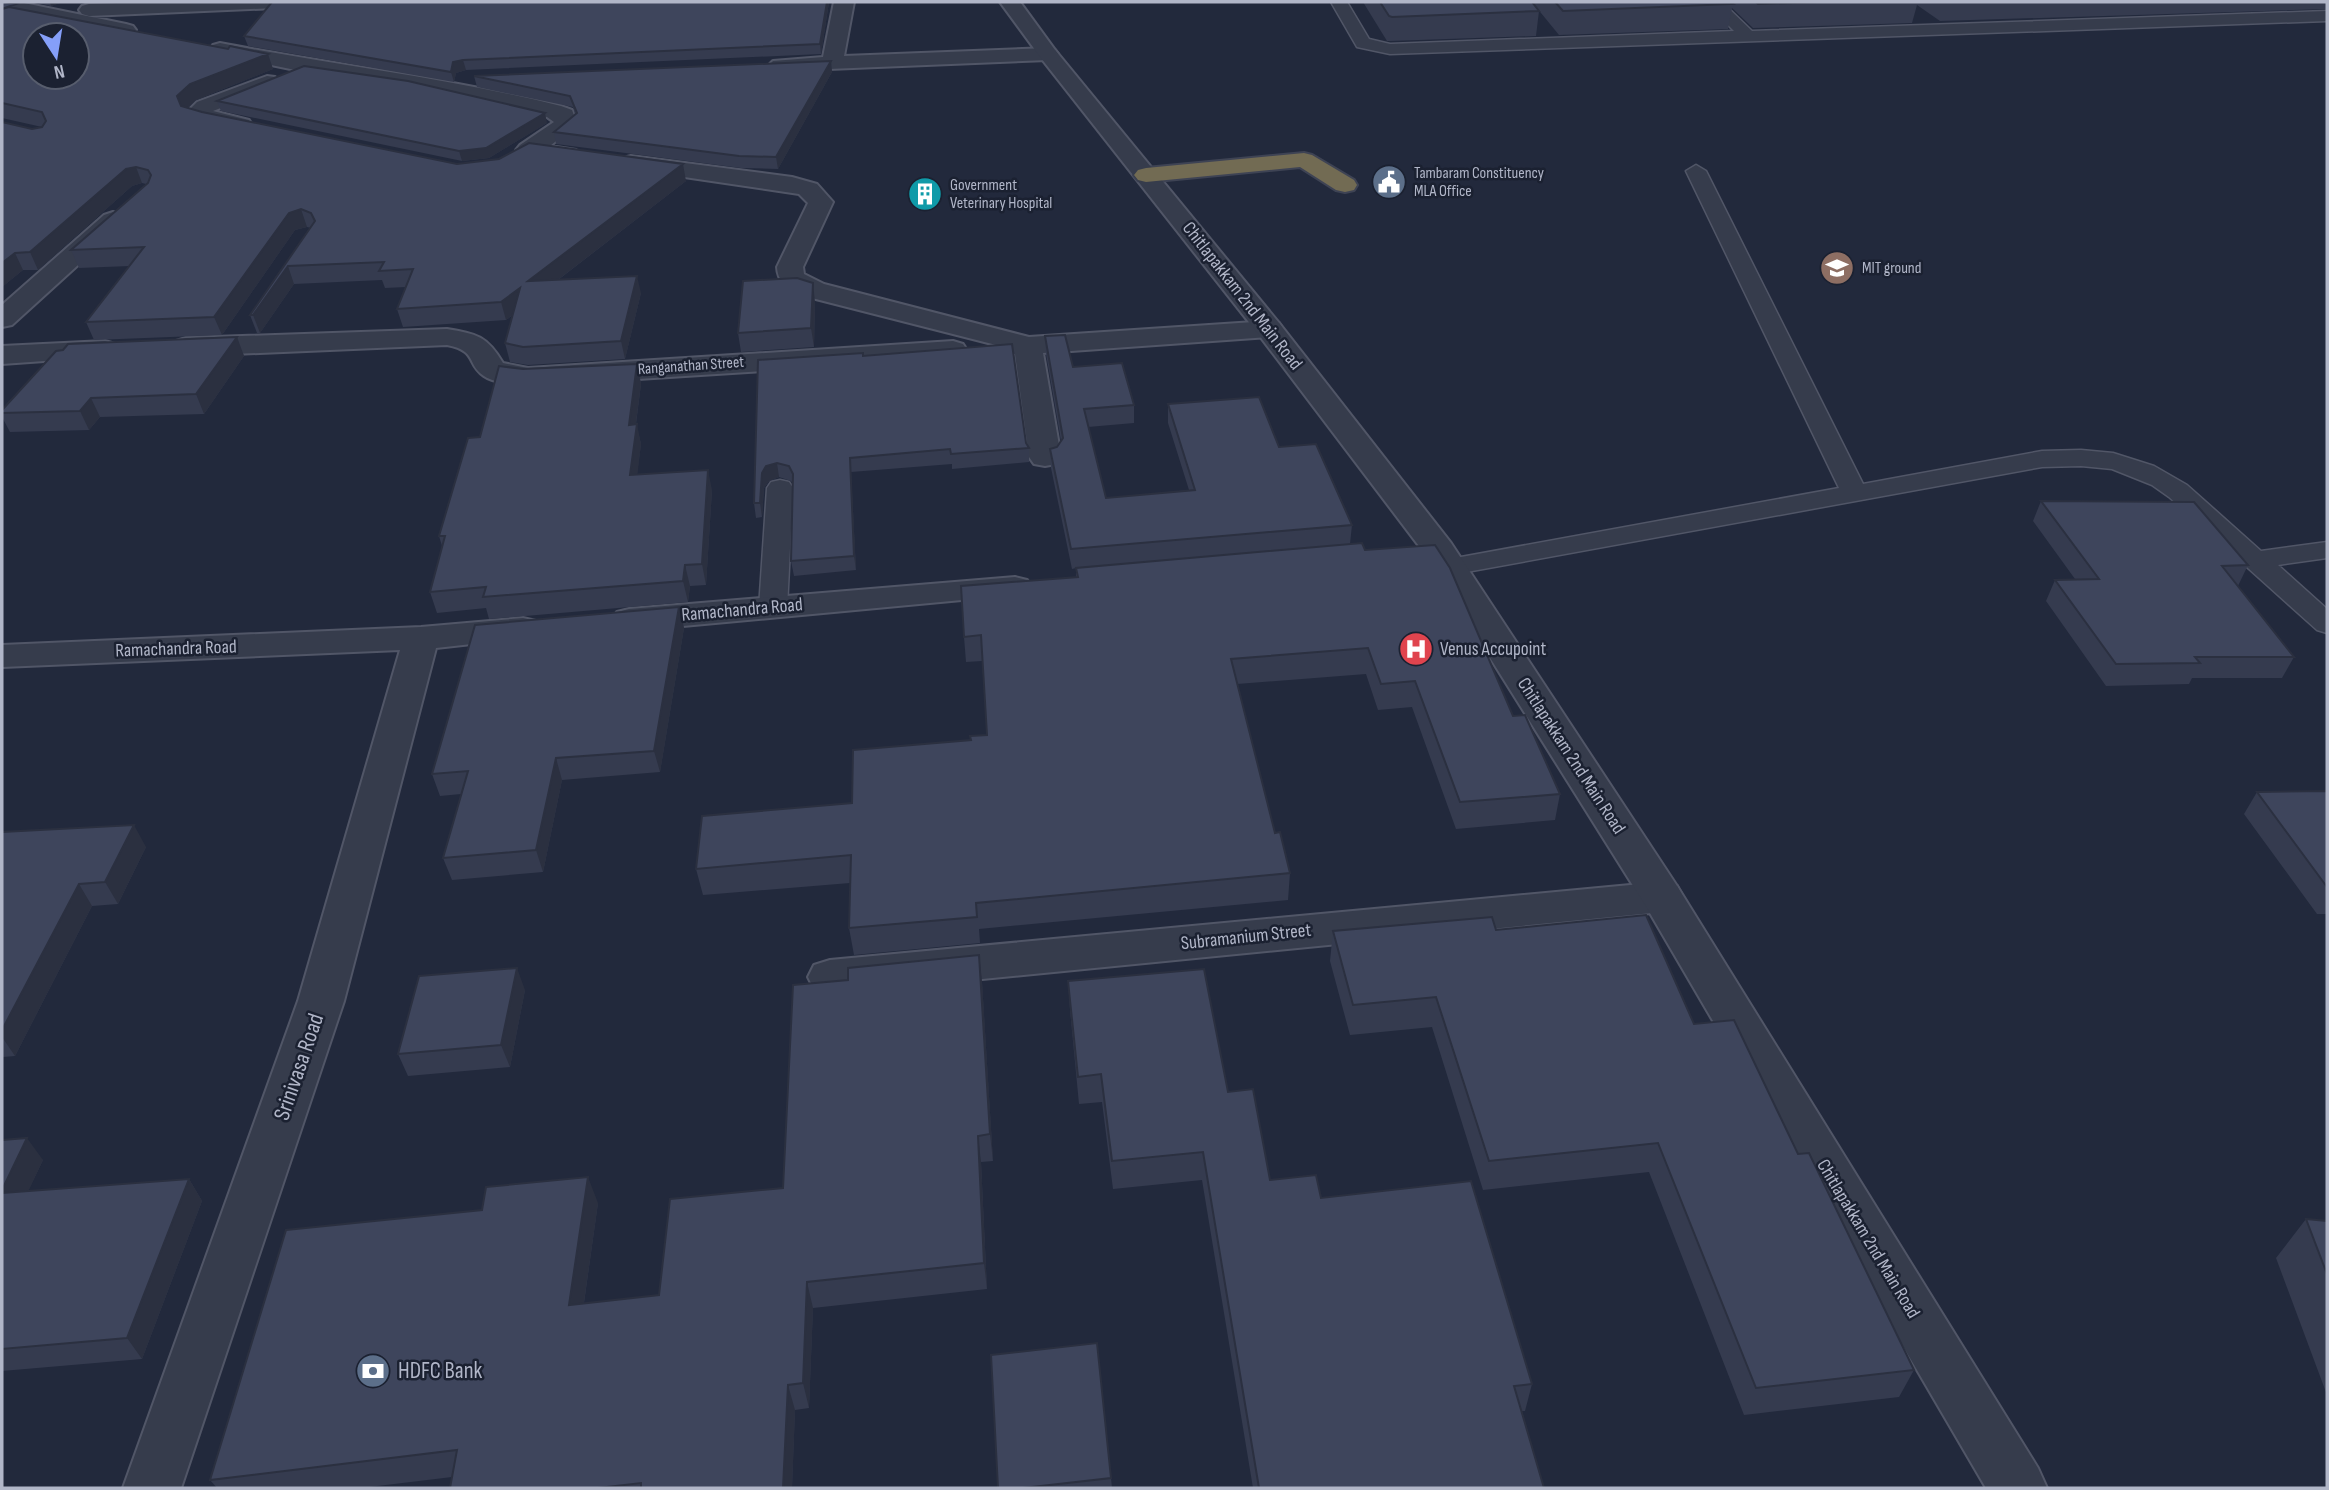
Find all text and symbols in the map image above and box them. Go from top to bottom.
north arrow [21,21,91,91]
text: N [52,59,67,83]
public building icon: Tambaram Constituency MLA Office [1370,163,1408,201]
place label: Tambaram Constituency MLA Office [1414,164,1544,201]
building icon: Government Veterinary Hospital [906,175,944,213]
place label: Government Veterinary Hospital [950,176,1052,213]
street label: Chitlapakkam 2nd Main Road [1177,217,1307,375]
school or university icon: MIT ground [1818,249,1856,287]
place label: MIT ground [1862,259,1921,278]
street label: Ranganathan Street [637,353,745,379]
street label: Ramachandra Road [680,593,804,627]
hospital icon: Venus Accupoint [1397,630,1435,668]
street label: Ramachandra Road [115,635,237,663]
place label: Venus Accupoint [1440,638,1547,661]
street label: Chitlapakkam 2nd Main Road [1512,674,1630,838]
street label: Subramanium Street [1180,919,1312,955]
street label: Srinivasa Road [268,1010,330,1124]
street label: Chitlapakkam 2nd Main Road [1811,1155,1925,1323]
bank icon: HDFC Bank [354,1352,392,1390]
place label: HDFC Bank [398,1357,483,1385]

